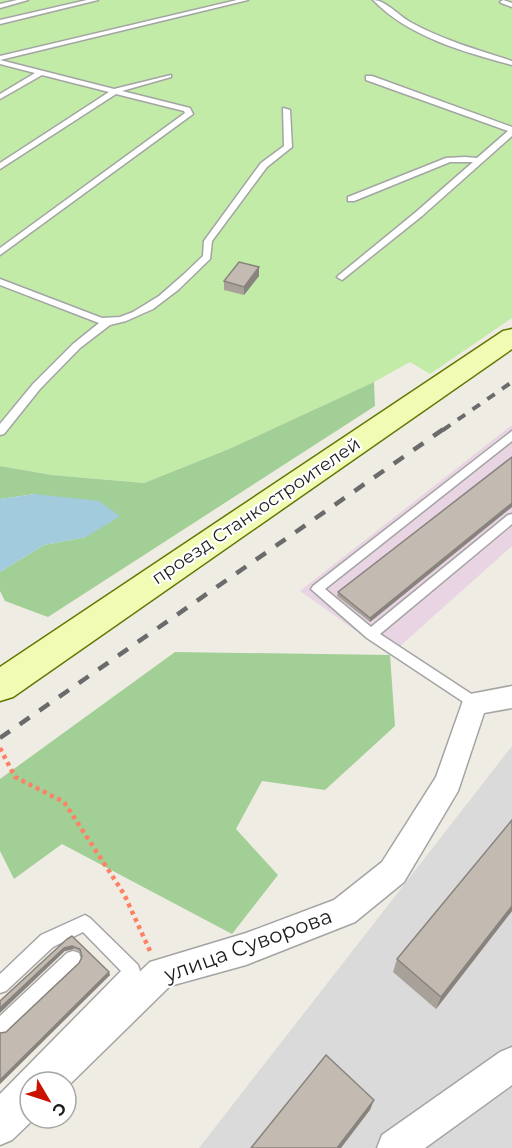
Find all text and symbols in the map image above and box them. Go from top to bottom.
street label: проезд Станкостроителей [147,433,365,589]
street label: улица Суворова [160,903,335,987]
north arrow [18,1070,78,1130]
text: С [48,1099,70,1120]

